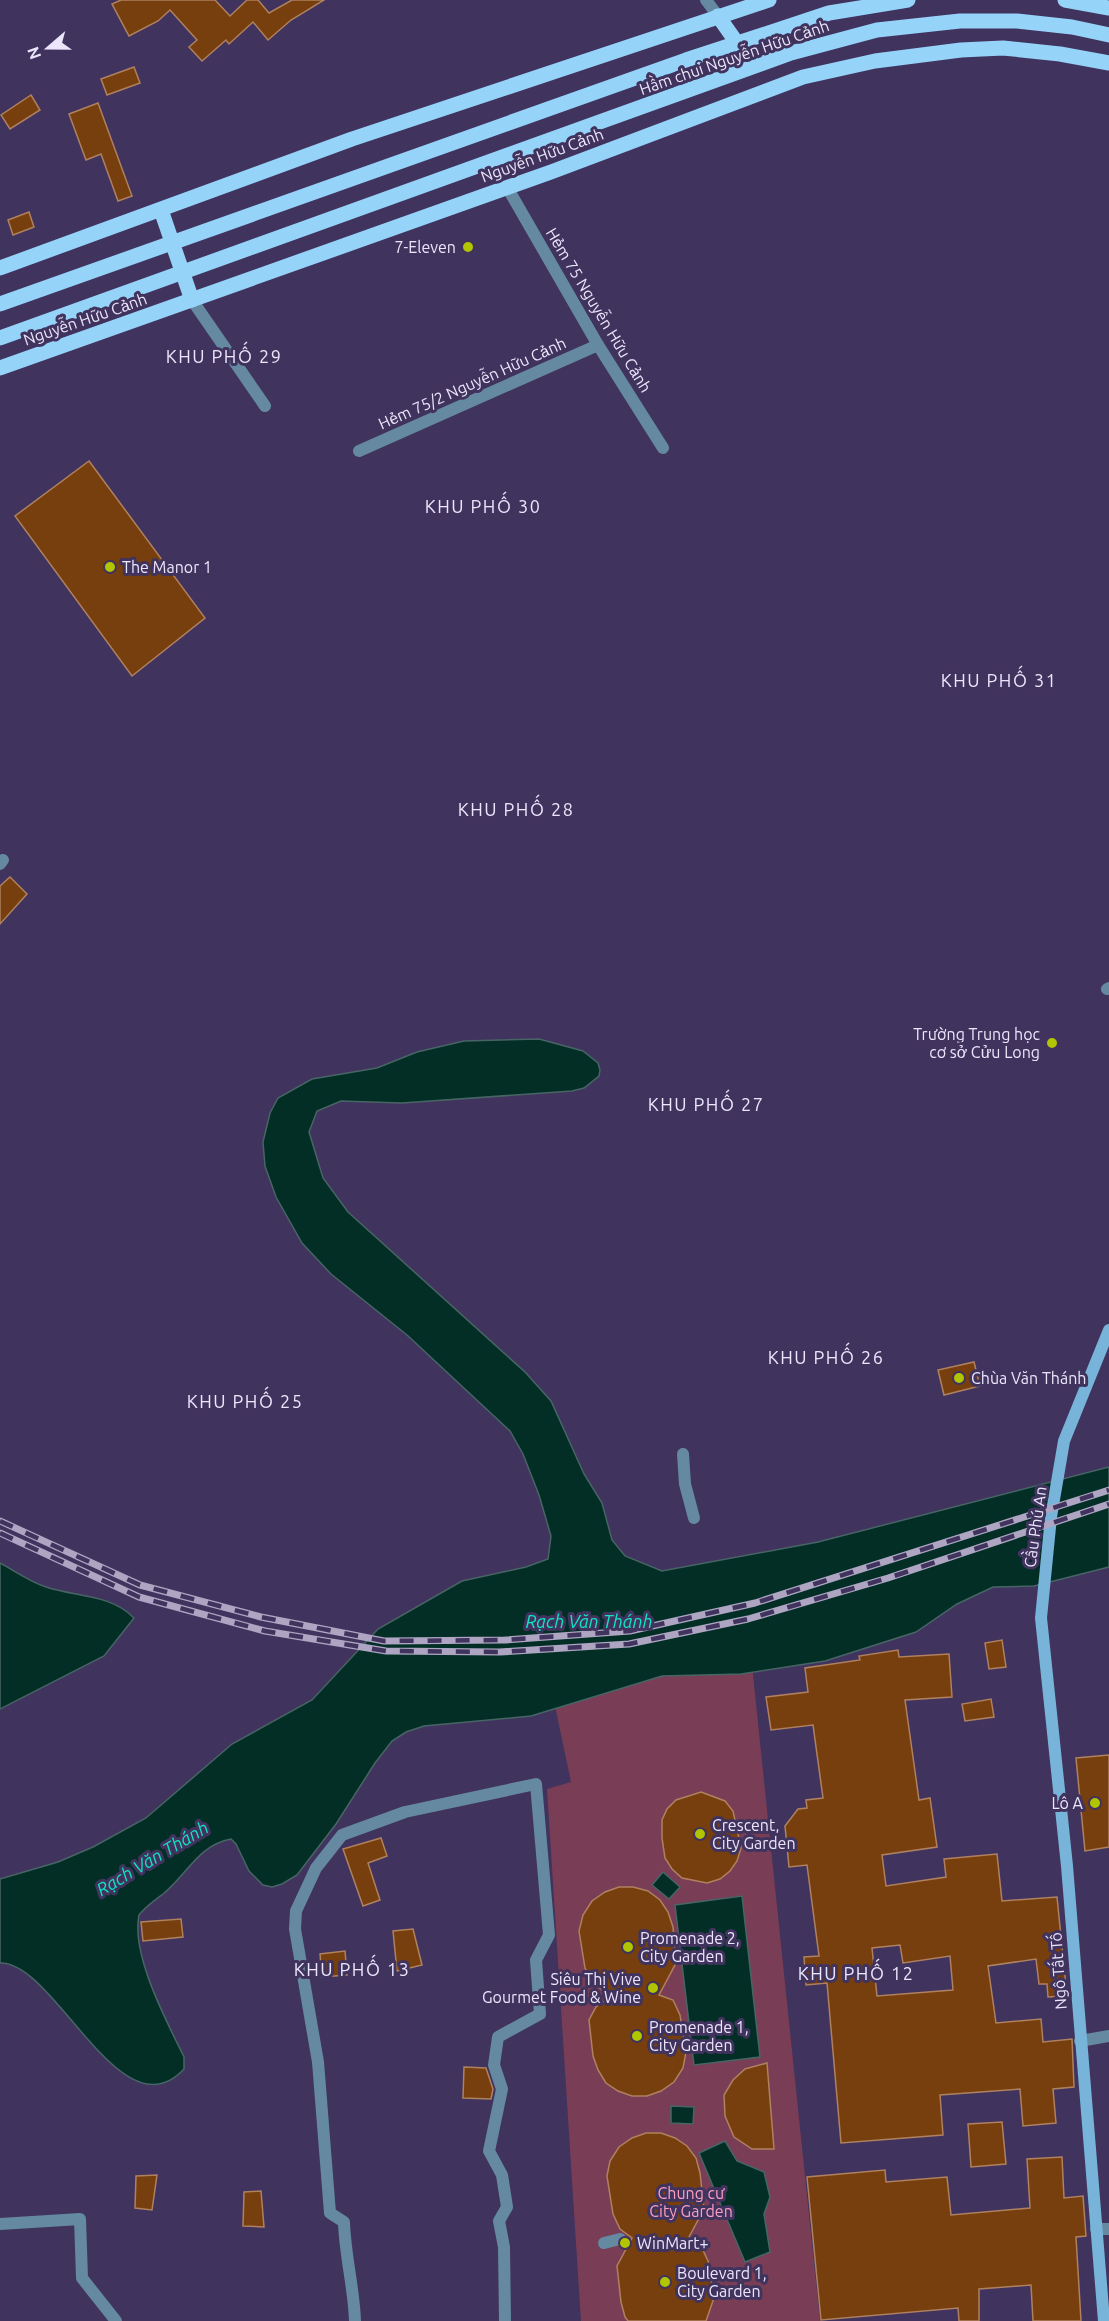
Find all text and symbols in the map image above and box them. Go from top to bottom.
street label: Hầm chui Nguyễn Hữu Cảnh [636,13,831,98]
north arrow [18,18,78,78]
text: N [23,44,44,62]
street label: Nguyễn Hữu Cảnh [477,122,606,186]
street label: Hẻm 75 Nguyễn Hữu Cảnh [543,223,658,395]
place label: 7-Eleven [395,238,456,256]
marker: 7-Eleven [461,240,475,254]
street label: Nguyễn Hữu Cảnh [20,287,149,349]
street label: Hẻm 75/2 Nguyễn Hữu Cảnh [374,331,569,433]
district label: KHU PHỐ 29 [166,341,282,366]
district label: KHU PHỐ 30 [425,491,541,516]
place label: The Manor 1 [122,558,212,576]
marker: The Manor 1 [103,560,117,574]
district label: KHU PHỐ 31 [941,665,1057,690]
district label: KHU PHỐ 28 [458,794,574,819]
place label: Trường Trung học cơ sở Cửu Long [913,1025,1041,1061]
marker: Trường Trung học cơ sở Cửu Long [1045,1036,1059,1050]
district label: KHU PHỐ 27 [648,1089,764,1114]
district label: KHU PHỐ 26 [768,1342,884,1367]
place label: Chùa Văn Thánh [971,1369,1086,1387]
marker: Chùa Văn Thánh [952,1371,966,1385]
district label: KHU PHỐ 25 [187,1386,303,1411]
street label: Cầu Phú An [1017,1485,1050,1569]
water label: Rạch Văn Thánh [526,1611,652,1631]
place label: Lô A [1051,1794,1084,1812]
marker: Lô A [1088,1796,1102,1810]
place label: Crescent, City Garden [712,1816,796,1852]
water label: Rạch Văn Thánh [92,1817,212,1899]
marker: Crescent, City Garden [693,1827,707,1841]
place label: Promenade 2, City Garden [640,1929,740,1965]
street label: Ngô Tất Tố [1043,1932,1070,2011]
marker: Promenade 2, City Garden [621,1940,635,1954]
district label: KHU PHỐ 13 [294,1954,410,1979]
district label: KHU PHỐ 12 [798,1958,914,1983]
place label: Siêu Thị Vive Gourmet Food & Wine [482,1970,641,2006]
marker: Siêu Thị Vive Gourmet Food & Wine [646,1981,660,1995]
place label: Promenade 1, City Garden [649,2018,749,2054]
marker: Promenade 1, City Garden [630,2029,644,2043]
park label: Chung cư City Garden [649,2184,733,2220]
place label: WinMart+ [637,2234,709,2252]
marker: WinMart+ [618,2236,632,2250]
place label: Boulevard 1, City Garden [677,2264,767,2300]
marker: Boulevard 1, City Garden [658,2275,672,2289]

